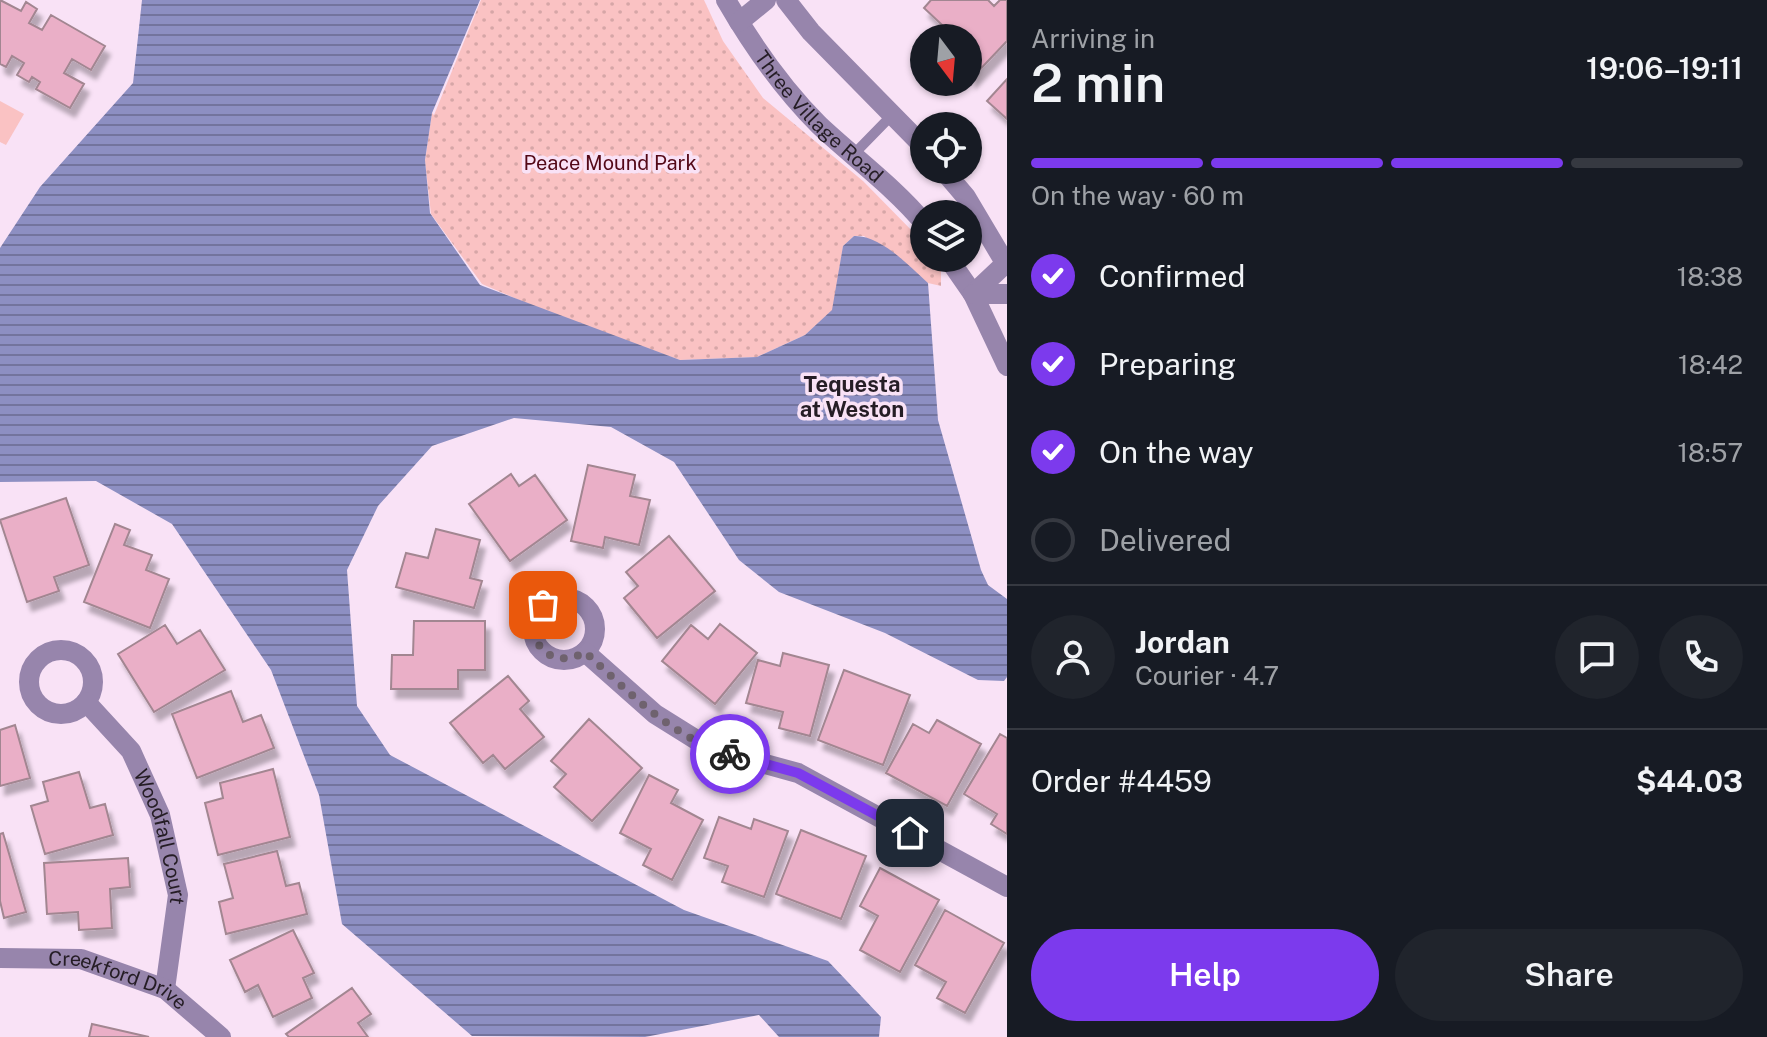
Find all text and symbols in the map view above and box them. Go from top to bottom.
text: Arriving in [1031,23,1155,54]
north arrow [910,24,982,96]
map controls [910,24,982,272]
street label: Three Village Road [750,46,888,188]
text: 19:06–19:11 [1586,50,1743,86]
text: 2 min [1031,53,1165,114]
button: locate [910,112,982,184]
park label: Peace Mound Park [523,151,697,175]
text: On the way · 60 m [1031,180,1244,211]
button: layers [910,200,982,272]
icon: check [1031,254,1075,298]
text: Confirmed [1099,258,1245,294]
text: 18:38 [1677,261,1743,292]
icon: check [1031,342,1075,386]
text: Preparing [1099,346,1236,382]
text: 18:42 [1678,349,1743,380]
district label: Tequesta at Weston [800,371,904,422]
icon: check [1031,430,1075,474]
text: On the way [1099,434,1253,470]
text: 18:57 [1677,437,1743,468]
text: Delivered [1099,522,1231,558]
pin [509,571,577,639]
icon: bag [521,583,565,627]
button: person [1031,615,1115,699]
button: chat [1555,615,1639,699]
button: phone [1659,615,1743,699]
text: Jordan [1135,624,1230,660]
text: Courier · 4.7 [1135,660,1279,691]
courier [690,714,770,794]
icon: bike [708,732,752,776]
text: Order #4459 [1031,763,1212,799]
text: $44.03 [1636,763,1743,799]
street label: Woodfall Court [129,765,190,906]
pin [876,799,944,867]
icon: home [888,811,932,855]
button: Help [1031,929,1379,1021]
button: Share [1395,929,1743,1021]
street label: Creekford Drive [48,947,192,1015]

